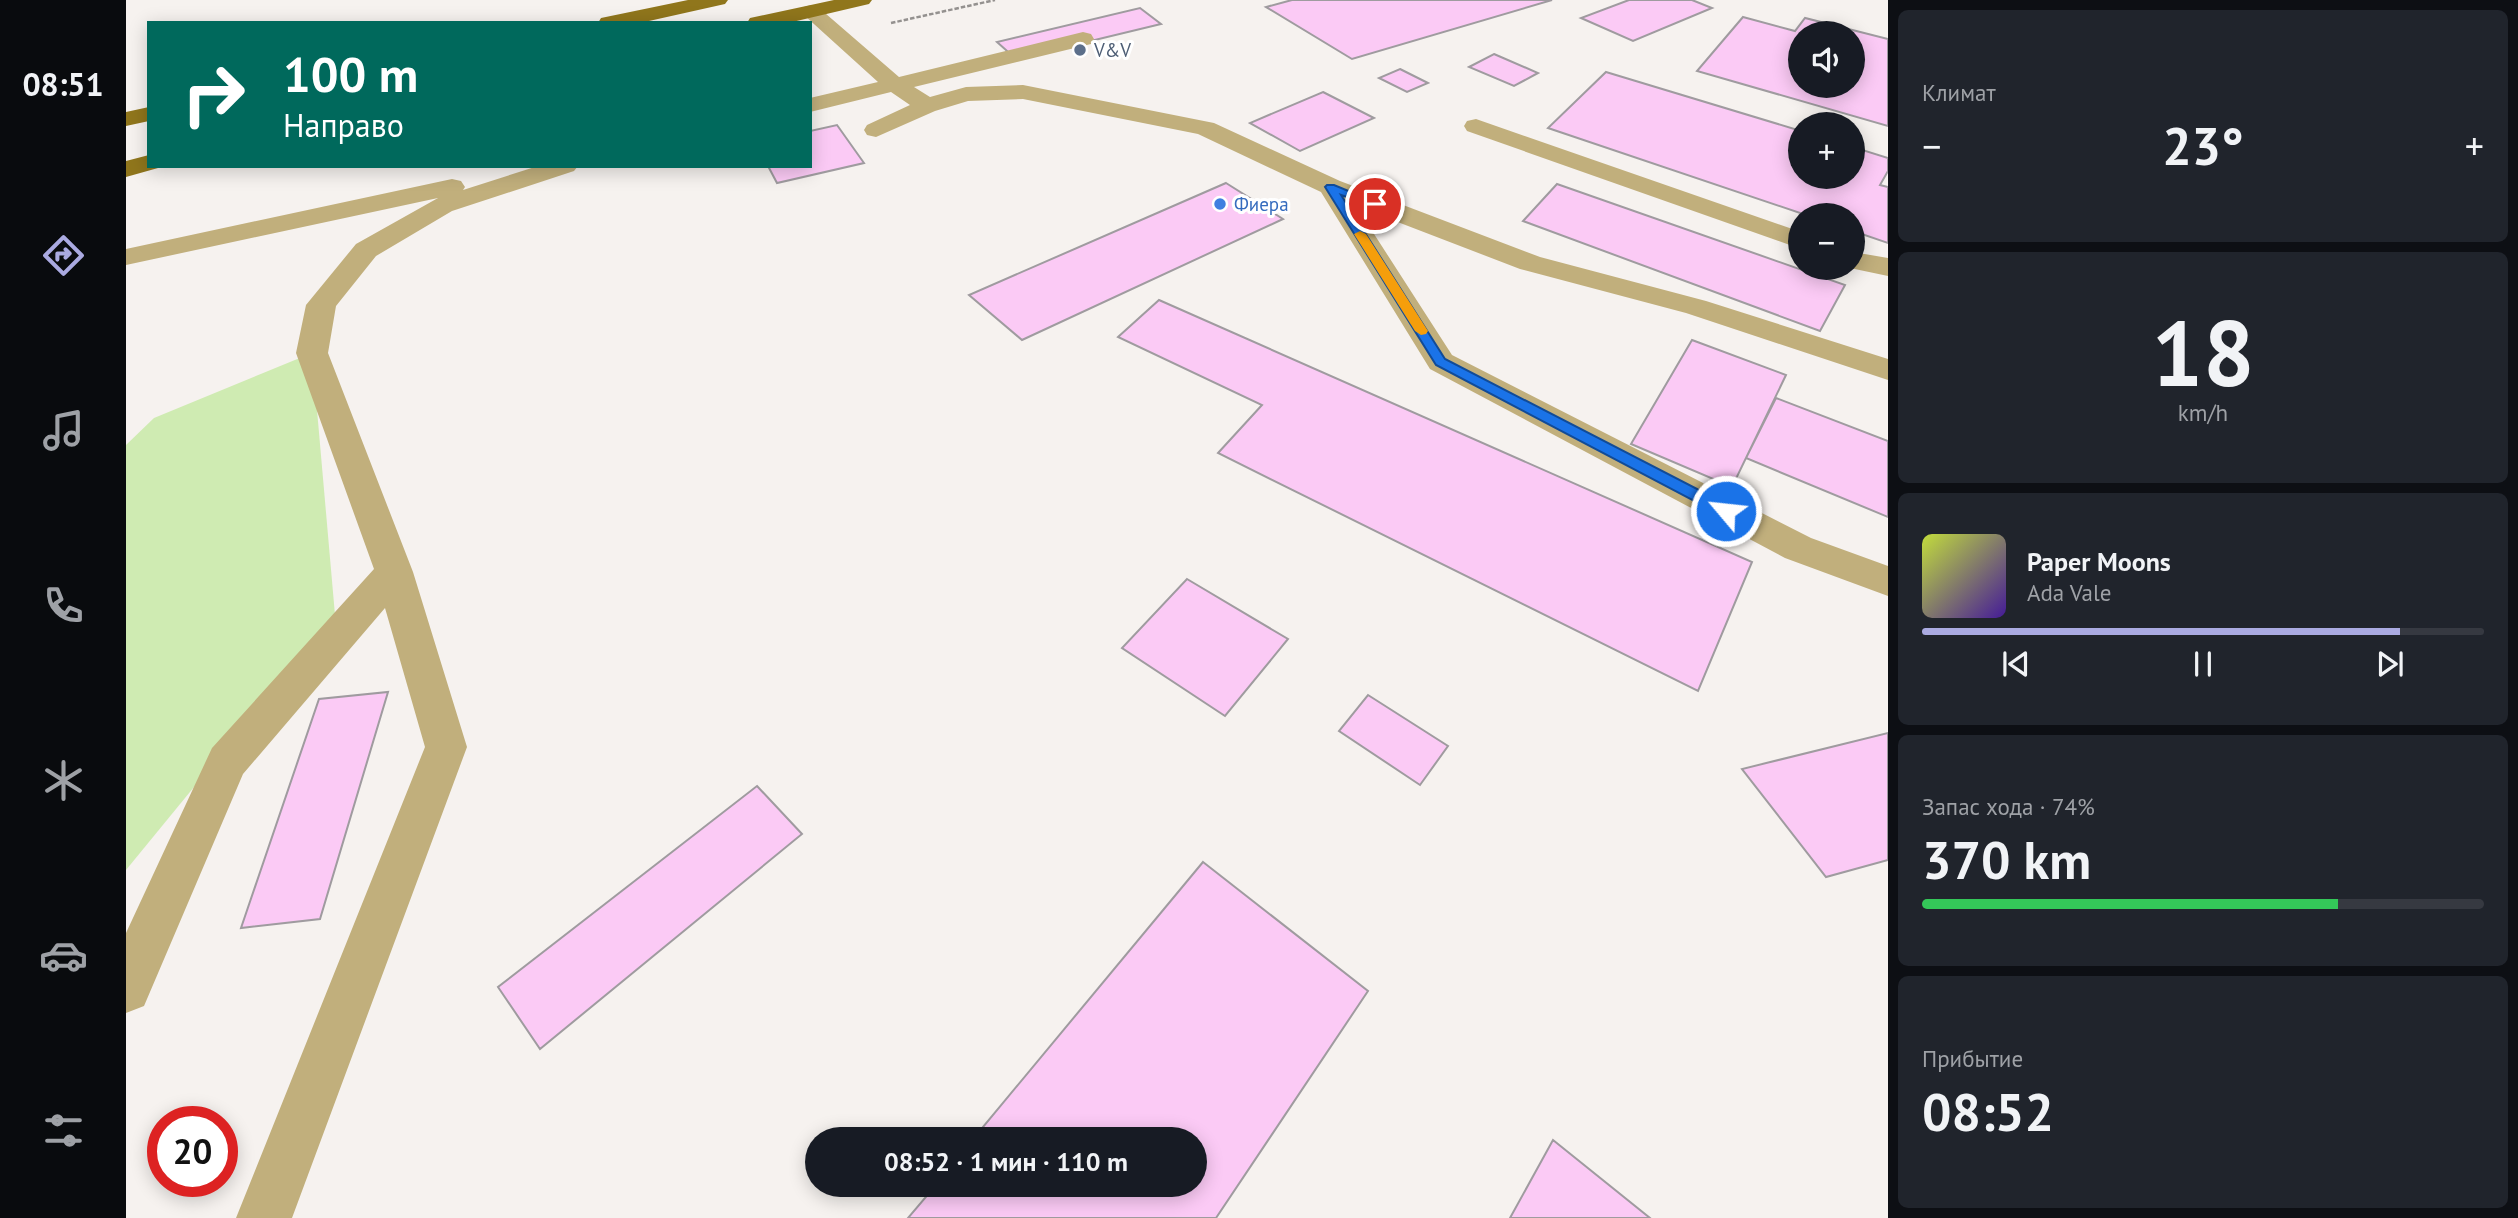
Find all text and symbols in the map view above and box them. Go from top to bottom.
map controls [1788,21,1865,280]
button: sound [1788,21,1865,98]
place label: V&V [1093,38,1131,62]
text: 100 m [283,42,418,106]
marker: V&V [1072,42,1088,58]
icon: right [168,49,259,140]
text: 08:51 [22,63,104,105]
text: Климат [1922,78,1996,107]
text: Направо [283,104,404,146]
button: + [1788,112,1865,189]
text: 23° [2162,112,2244,179]
text: − [1922,121,1941,170]
text: + [2465,121,2484,170]
pin [1345,174,1405,234]
icon: arrive [1356,185,1394,223]
place label: Фиера [1234,192,1289,216]
marker: Фиера [1212,196,1228,212]
button: − [1788,203,1865,280]
icon: directions [39,231,88,280]
text: 18 [2151,293,2255,411]
text: km/h [2178,398,2228,427]
icon: music [39,406,88,455]
position arrow [1689,474,1763,548]
text: Paper Moons [2027,545,2171,578]
text: Ada Vale [2027,578,2111,607]
icon: phone [39,581,88,630]
icon: previous [1997,645,2035,683]
icon: pause [2184,645,2222,683]
icon: next [2371,645,2409,683]
icon: climate [39,756,88,805]
text: Запас хода · 74% [1922,792,2095,821]
text: 370 km [1922,826,2091,893]
icon: car [39,931,88,980]
text: Прибытие [1922,1044,2023,1073]
text: 08:52 [1922,1078,2054,1145]
icon: filters [39,1106,88,1155]
speed limit sign: 20 [147,1106,238,1197]
text: 08:52 · 1 мин · 110 m [884,1145,1128,1178]

